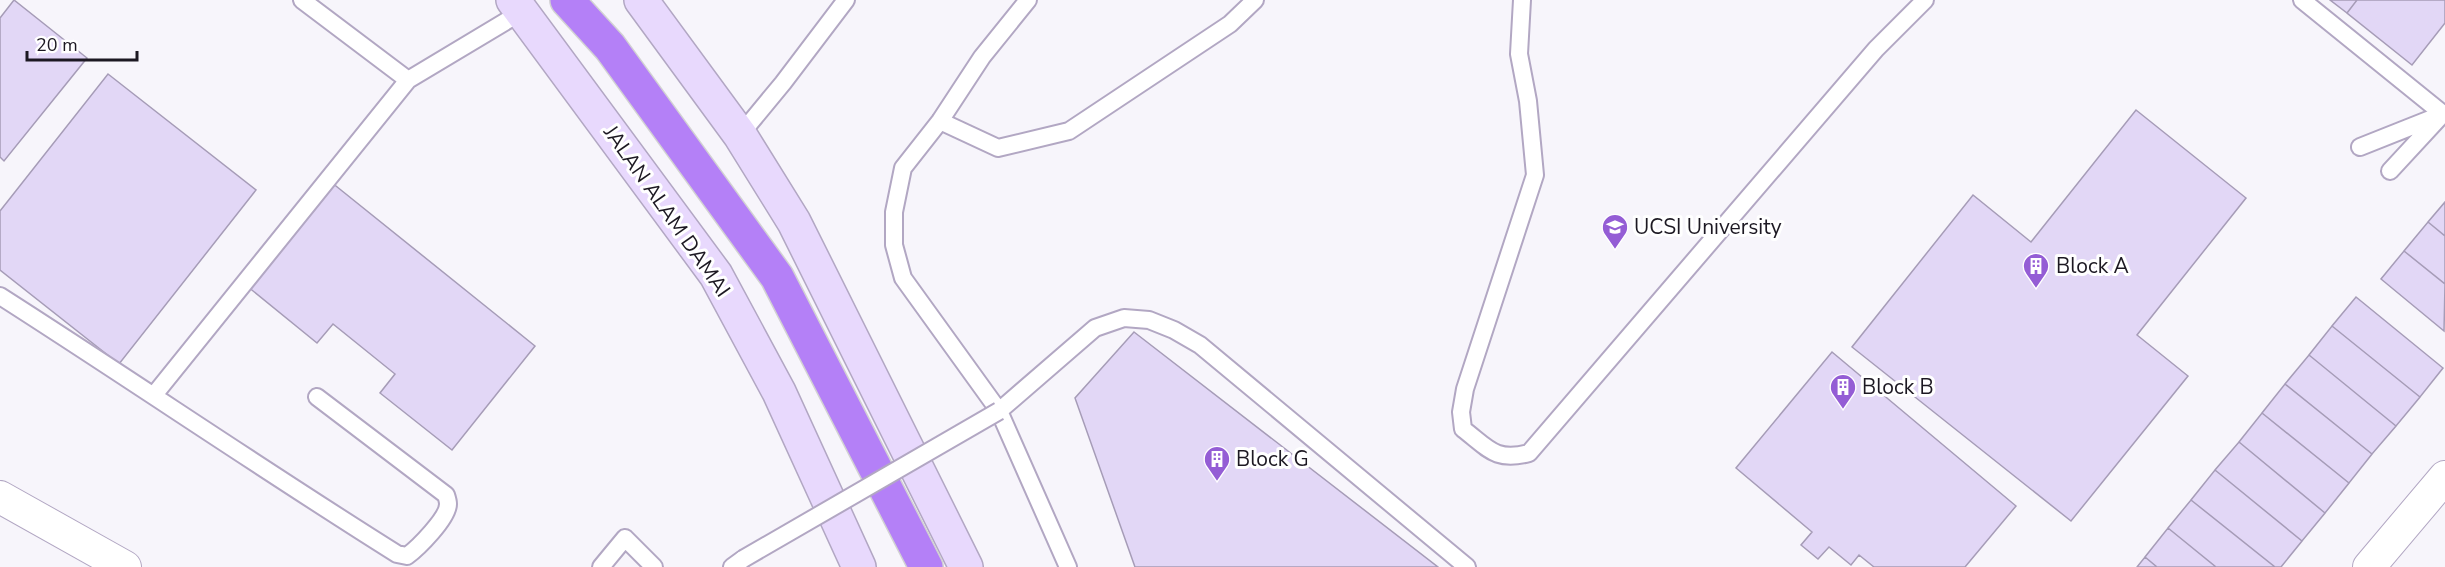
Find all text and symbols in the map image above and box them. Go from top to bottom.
scale bar [27,24,136,62]
text: 20 m [36,33,78,57]
street label: JALAN ALAM DAMAI [597,119,737,302]
school or university icon: UCSI University [1600,212,1630,250]
place label: UCSI University [1634,213,1782,241]
building icon: Block A [2021,251,2051,289]
place label: Block A [2056,252,2129,280]
building icon: Block B [1828,372,1858,410]
place label: Block B [1862,373,1934,401]
building icon: Block G [1202,444,1232,482]
place label: Block G [1236,445,1309,473]

